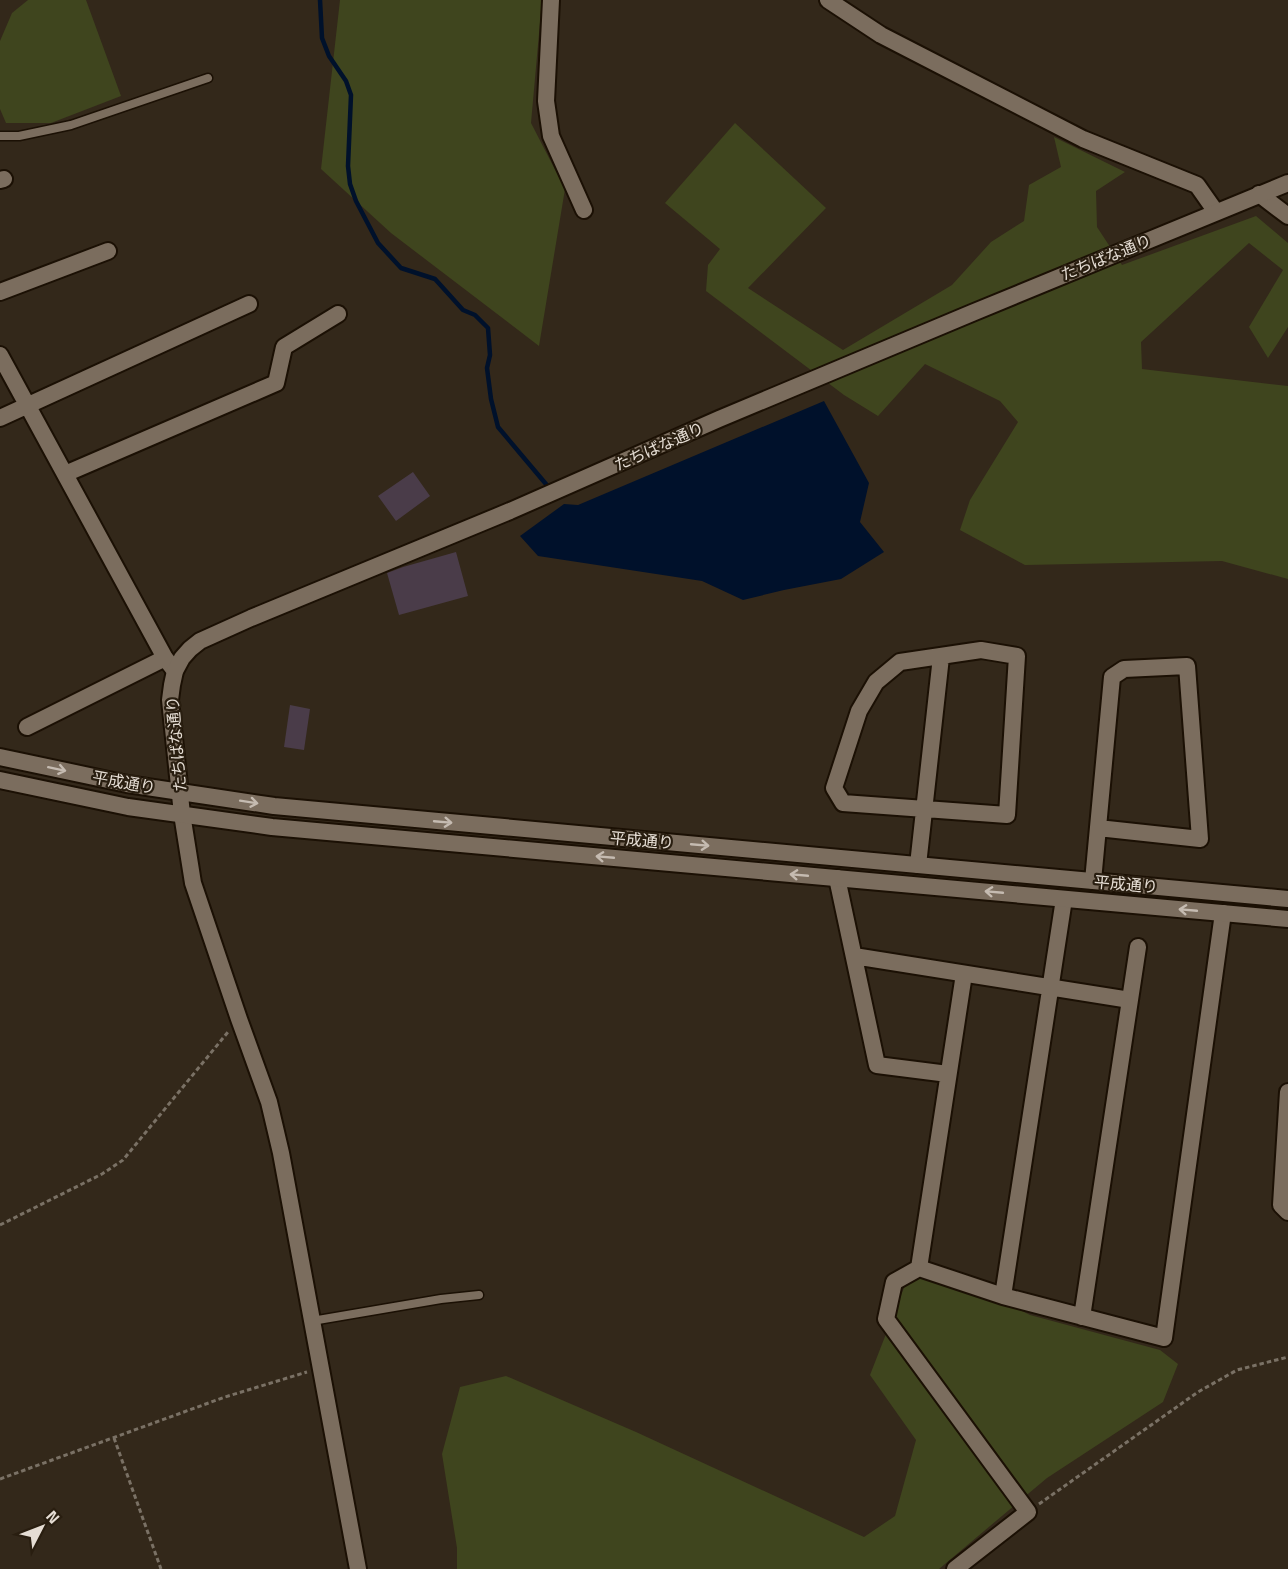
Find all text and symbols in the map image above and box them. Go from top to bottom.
street label: たちばな通り [1057,228,1155,286]
street label: たちばな通り [610,416,708,476]
street label: たちばな通り [160,695,192,793]
one-way arrow [47,764,67,775]
street label: 平成通り [90,765,158,799]
one-way arrow [239,797,259,808]
one-way arrow [433,817,453,828]
street label: 平成通り [609,825,675,855]
one-way arrow [690,840,710,851]
one-way arrow [596,851,616,862]
one-way arrow [790,869,810,880]
street label: 平成通り [1093,869,1159,899]
one-way arrow [984,886,1004,897]
one-way arrow [1178,904,1198,915]
north arrow [12,1497,72,1557]
text: N [41,1505,66,1529]

